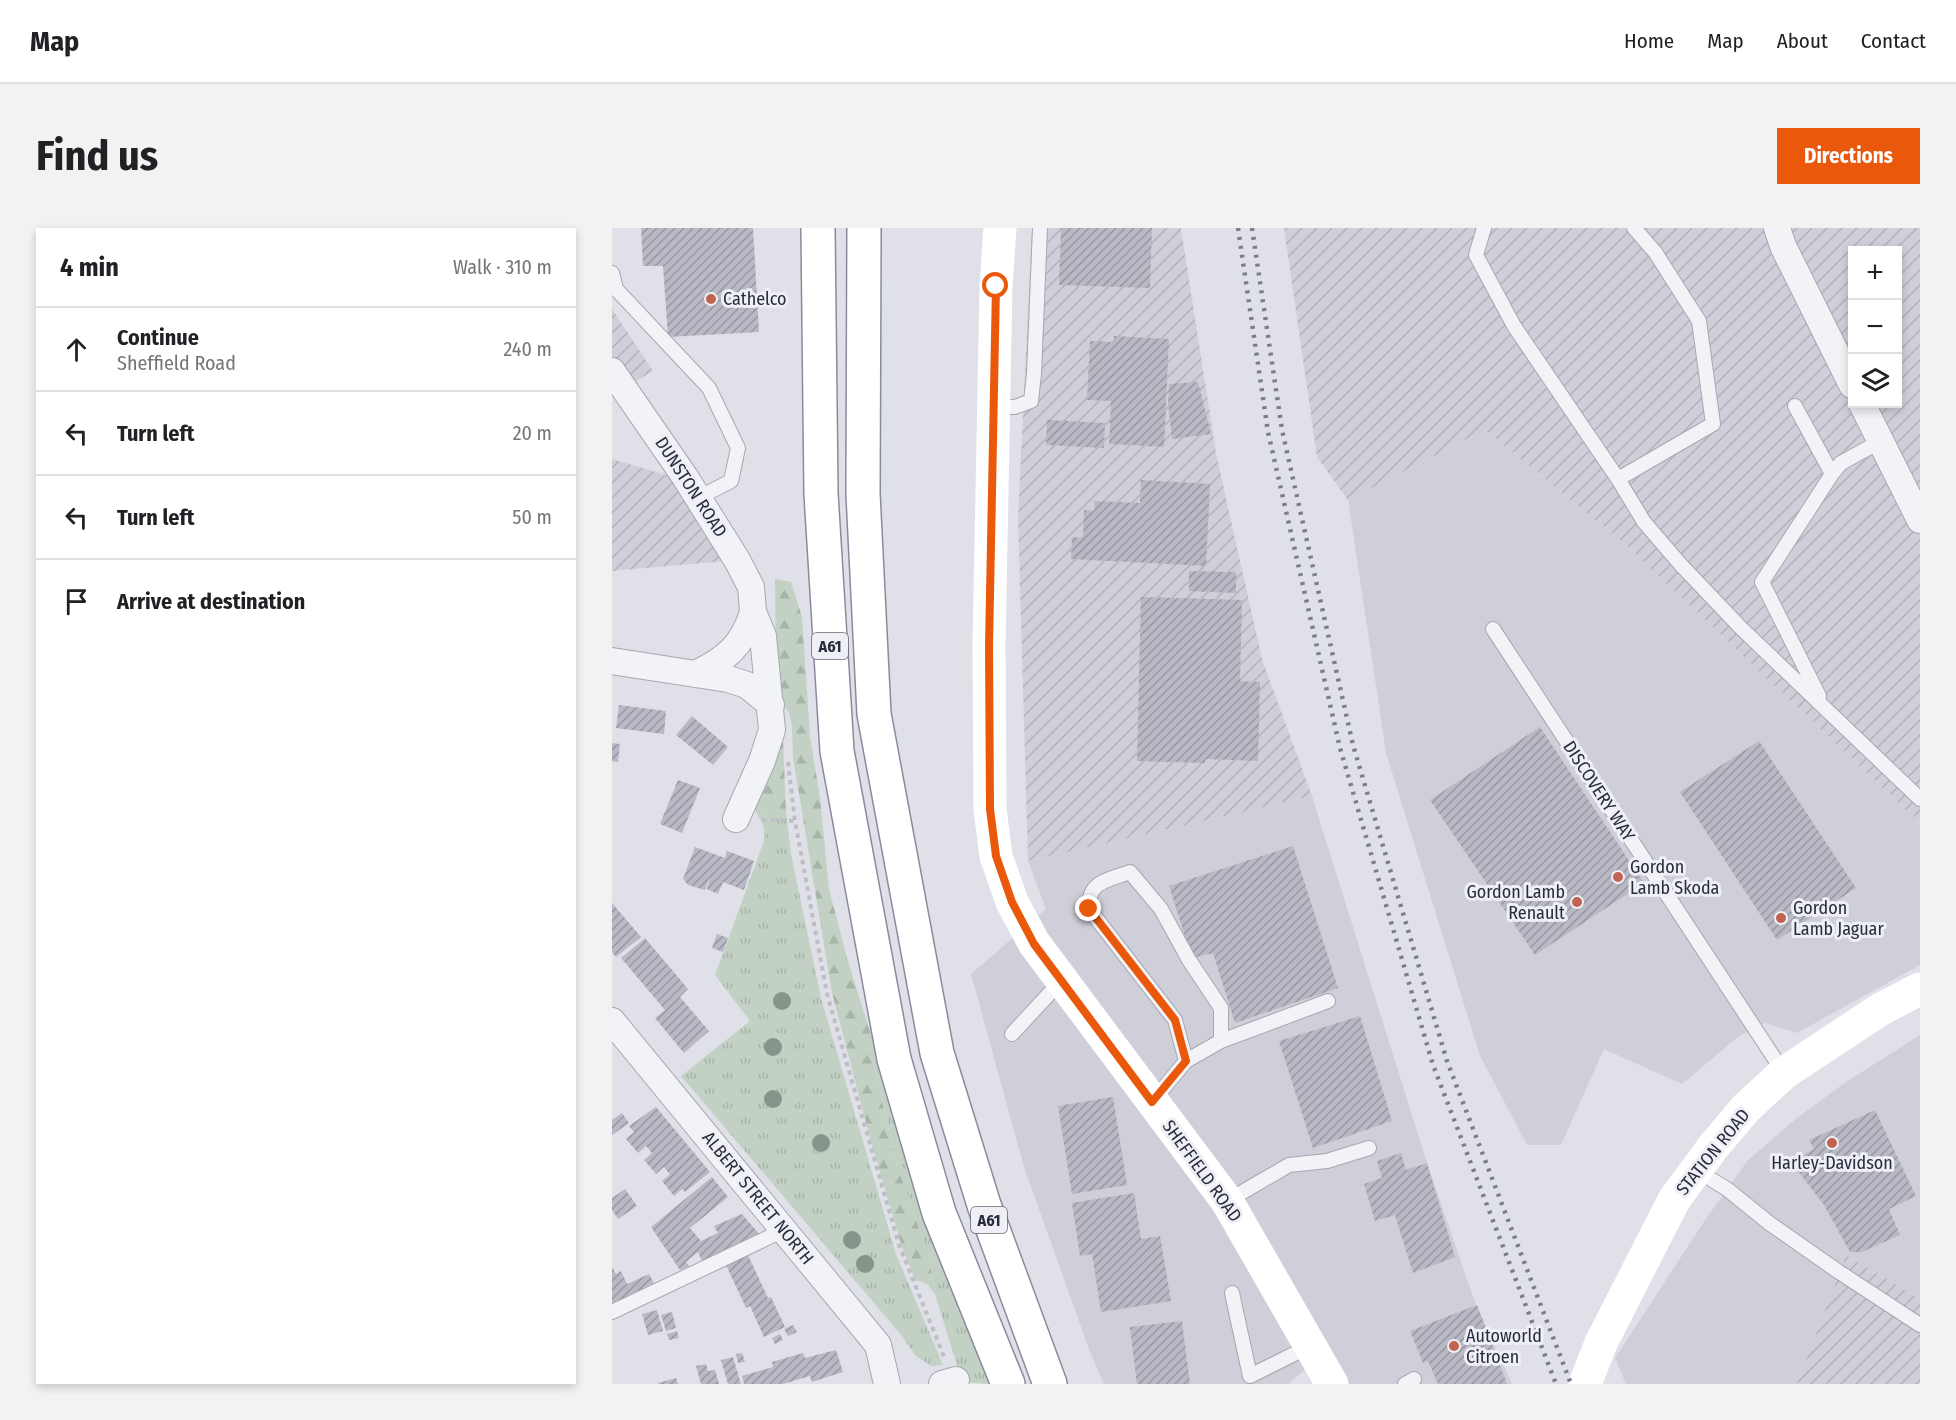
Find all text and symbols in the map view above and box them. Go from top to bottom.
text: Map [30,25,79,58]
text: Home [1624,28,1674,54]
text: Map [1707,28,1744,54]
text: About [1777,28,1828,54]
text: Contact [1861,28,1926,54]
button: Directions [1777,128,1920,184]
text: Find us [36,131,158,181]
map controls [1848,246,1902,408]
button: + [1848,246,1902,300]
text: 4 min [60,252,119,283]
text: Walk · 310 m [453,255,552,279]
route start [982,272,1008,298]
place label: Cathelco [723,288,787,310]
marker: Cathelco [704,292,718,306]
button: − [1848,300,1902,354]
text: Continue [117,324,199,351]
icon: ahead [60,333,93,366]
text: 240 m [503,337,552,361]
text: Sheffield Road [117,351,236,375]
button: layers [1848,354,1902,408]
icon: left [60,417,93,450]
text: Turn left [117,420,195,447]
text: 20 m [513,421,552,445]
street label: DUNSTON ROAD [650,433,732,541]
icon: left [60,501,93,534]
text: Turn left [117,504,195,531]
text: 50 m [512,505,552,529]
icon: arrive [60,585,93,618]
text: Arrive at destination [117,588,305,615]
road number: A61 [812,633,848,659]
street label: DISCOVERY WAY [1558,737,1640,845]
place label: Gordon Lamb Skoda [1630,856,1720,899]
marker: Gordon Lamb Skoda [1611,870,1625,884]
place label: Gordon Lamb Renault [1467,881,1565,924]
route end [1075,895,1101,921]
marker: Gordon Lamb Renault [1570,895,1584,909]
place label: Gordon Lamb Jaguar [1793,897,1884,940]
marker: Gordon Lamb Jaguar [1774,911,1788,925]
street label: STATION ROAD [1671,1104,1755,1200]
street label: SHEFFIELD ROAD [1158,1116,1246,1226]
street label: ALBERT STREET NORTH [698,1127,818,1269]
marker: Harley-Davidson [1825,1136,1839,1150]
place label: Harley-Davidson [1771,1152,1893,1174]
road number: A61 [971,1207,1007,1233]
place label: Autoworld Citroen [1466,1325,1542,1368]
marker: Autoworld Citroen [1447,1339,1461,1353]

